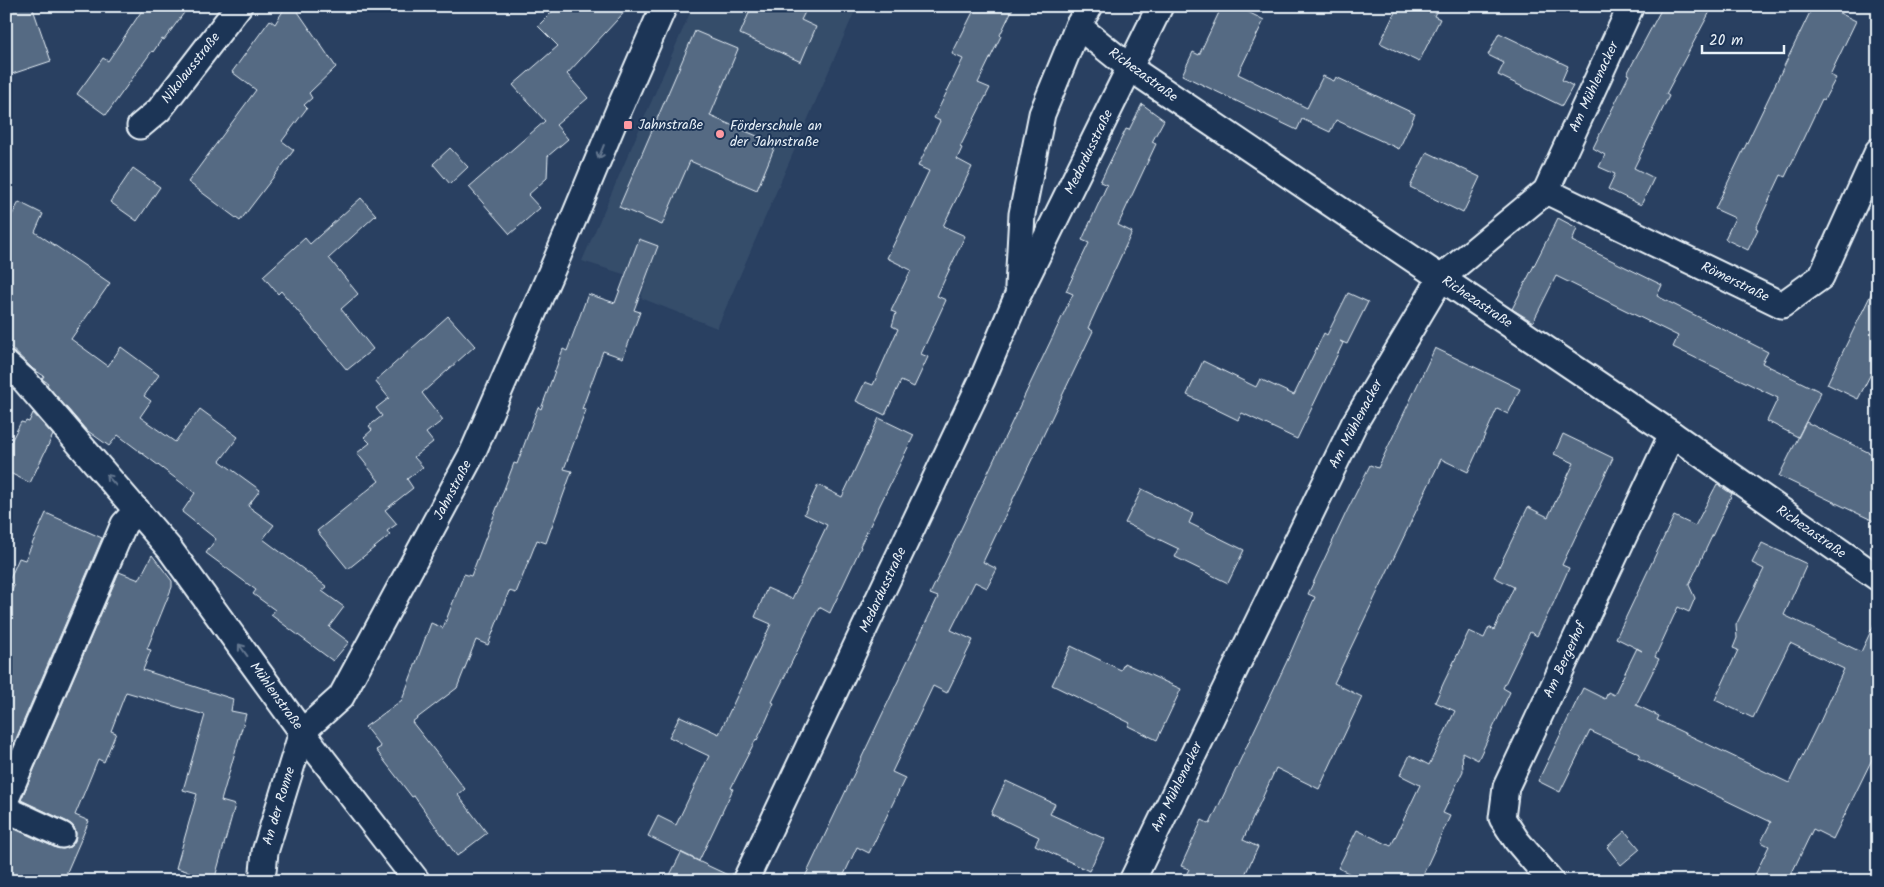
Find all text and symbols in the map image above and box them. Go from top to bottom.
scale bar [1702,22,1784,54]
street label: Nikolausstraße [156,27,226,108]
text: 20 m [1709,29,1743,53]
street label: Am Mühlenacker [1563,37,1625,136]
street label: Richezastraße [1104,42,1183,108]
street label: Medardusstraße [1059,105,1119,198]
place label: Jahnstraße [638,114,704,136]
place label: Förderschule an der Jahnstraße [730,115,822,153]
marker: Jahnstraße [622,119,634,131]
marker: Förderschule an der Jahnstraße [714,128,726,140]
one-way arrow [596,144,606,159]
street label: Römerstraße [1697,256,1774,308]
street label: Richezastraße [1437,270,1517,334]
street label: Am Mühlenacker [1323,374,1389,472]
street label: Jahnstraße [428,455,478,524]
one-way arrow [105,474,116,487]
street label: Richezastraße [1771,500,1851,565]
street label: Medardusstraße [854,543,913,636]
street label: Am Bergerhof [1538,617,1593,702]
one-way arrow [237,644,248,657]
street label: Mühlenstraße [244,657,309,735]
street label: Am Mühlenacker [1146,737,1209,836]
street label: An der Ronne [257,763,302,848]

